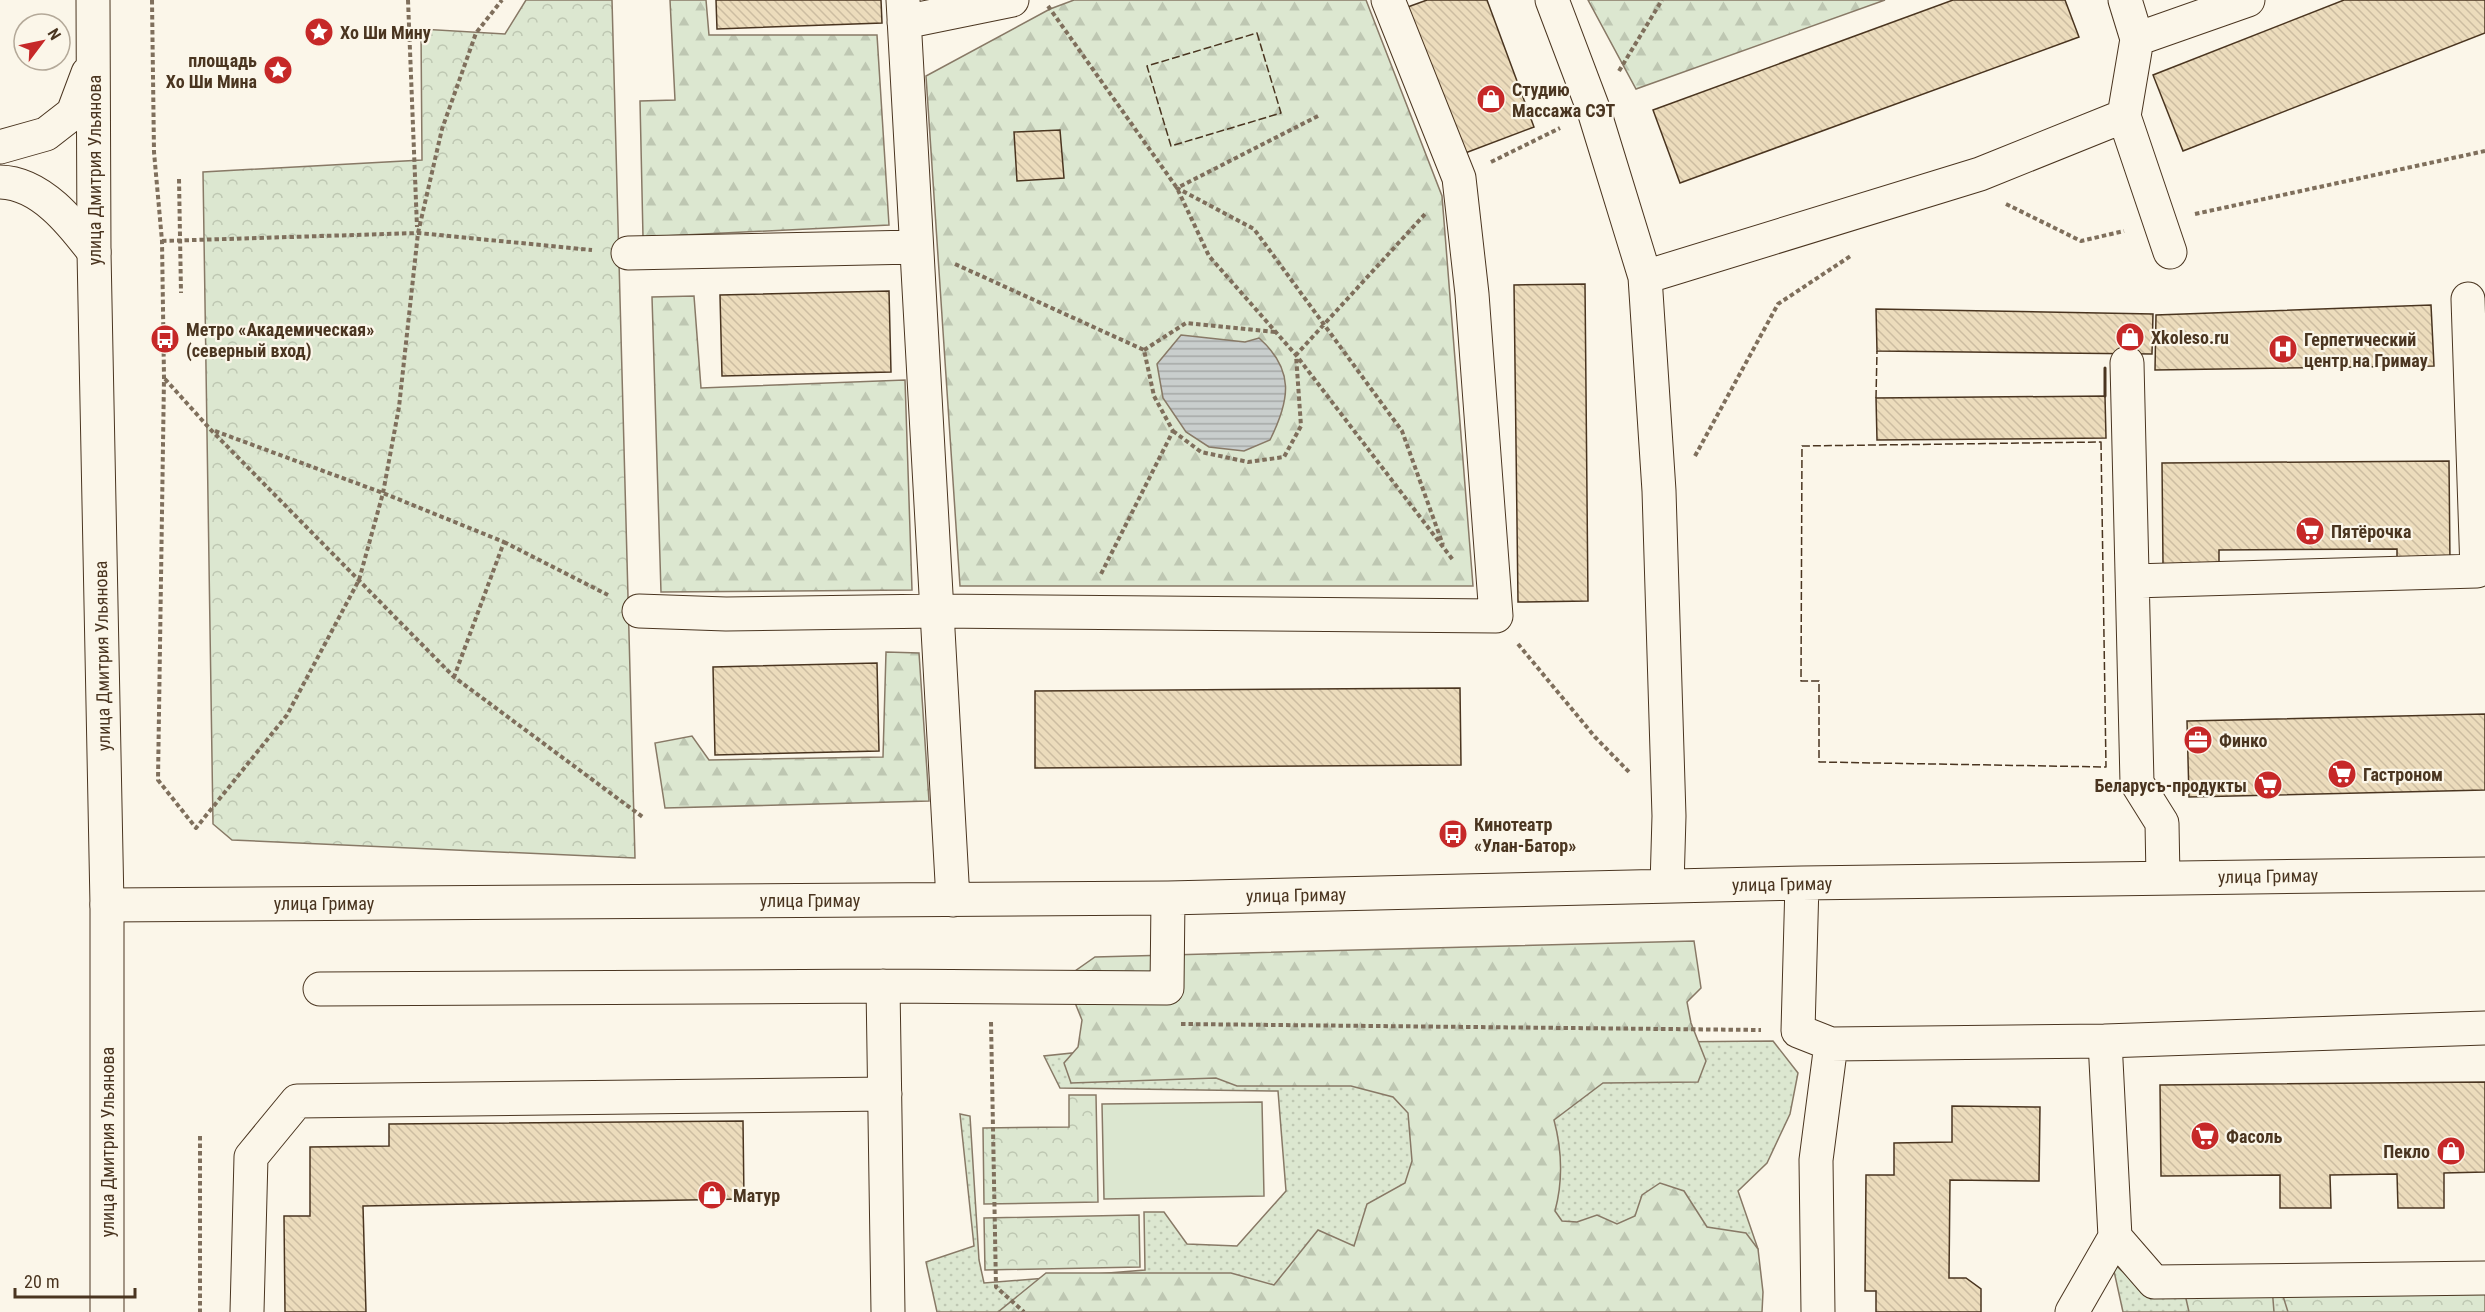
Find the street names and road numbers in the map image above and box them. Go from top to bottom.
street label: улица Дмитрия Ульянова [84,75,105,265]
street label: улица Дмитрия Ульянова [90,561,114,751]
street label: улица Гримау [2218,865,2319,887]
street label: улица Гримау [1732,873,1833,895]
street label: улица Гримау [1246,884,1347,906]
street label: улица Гримау [760,890,861,911]
street label: улица Гримау [274,893,375,914]
street label: улица Дмитрия Ульянова [97,1047,118,1237]

